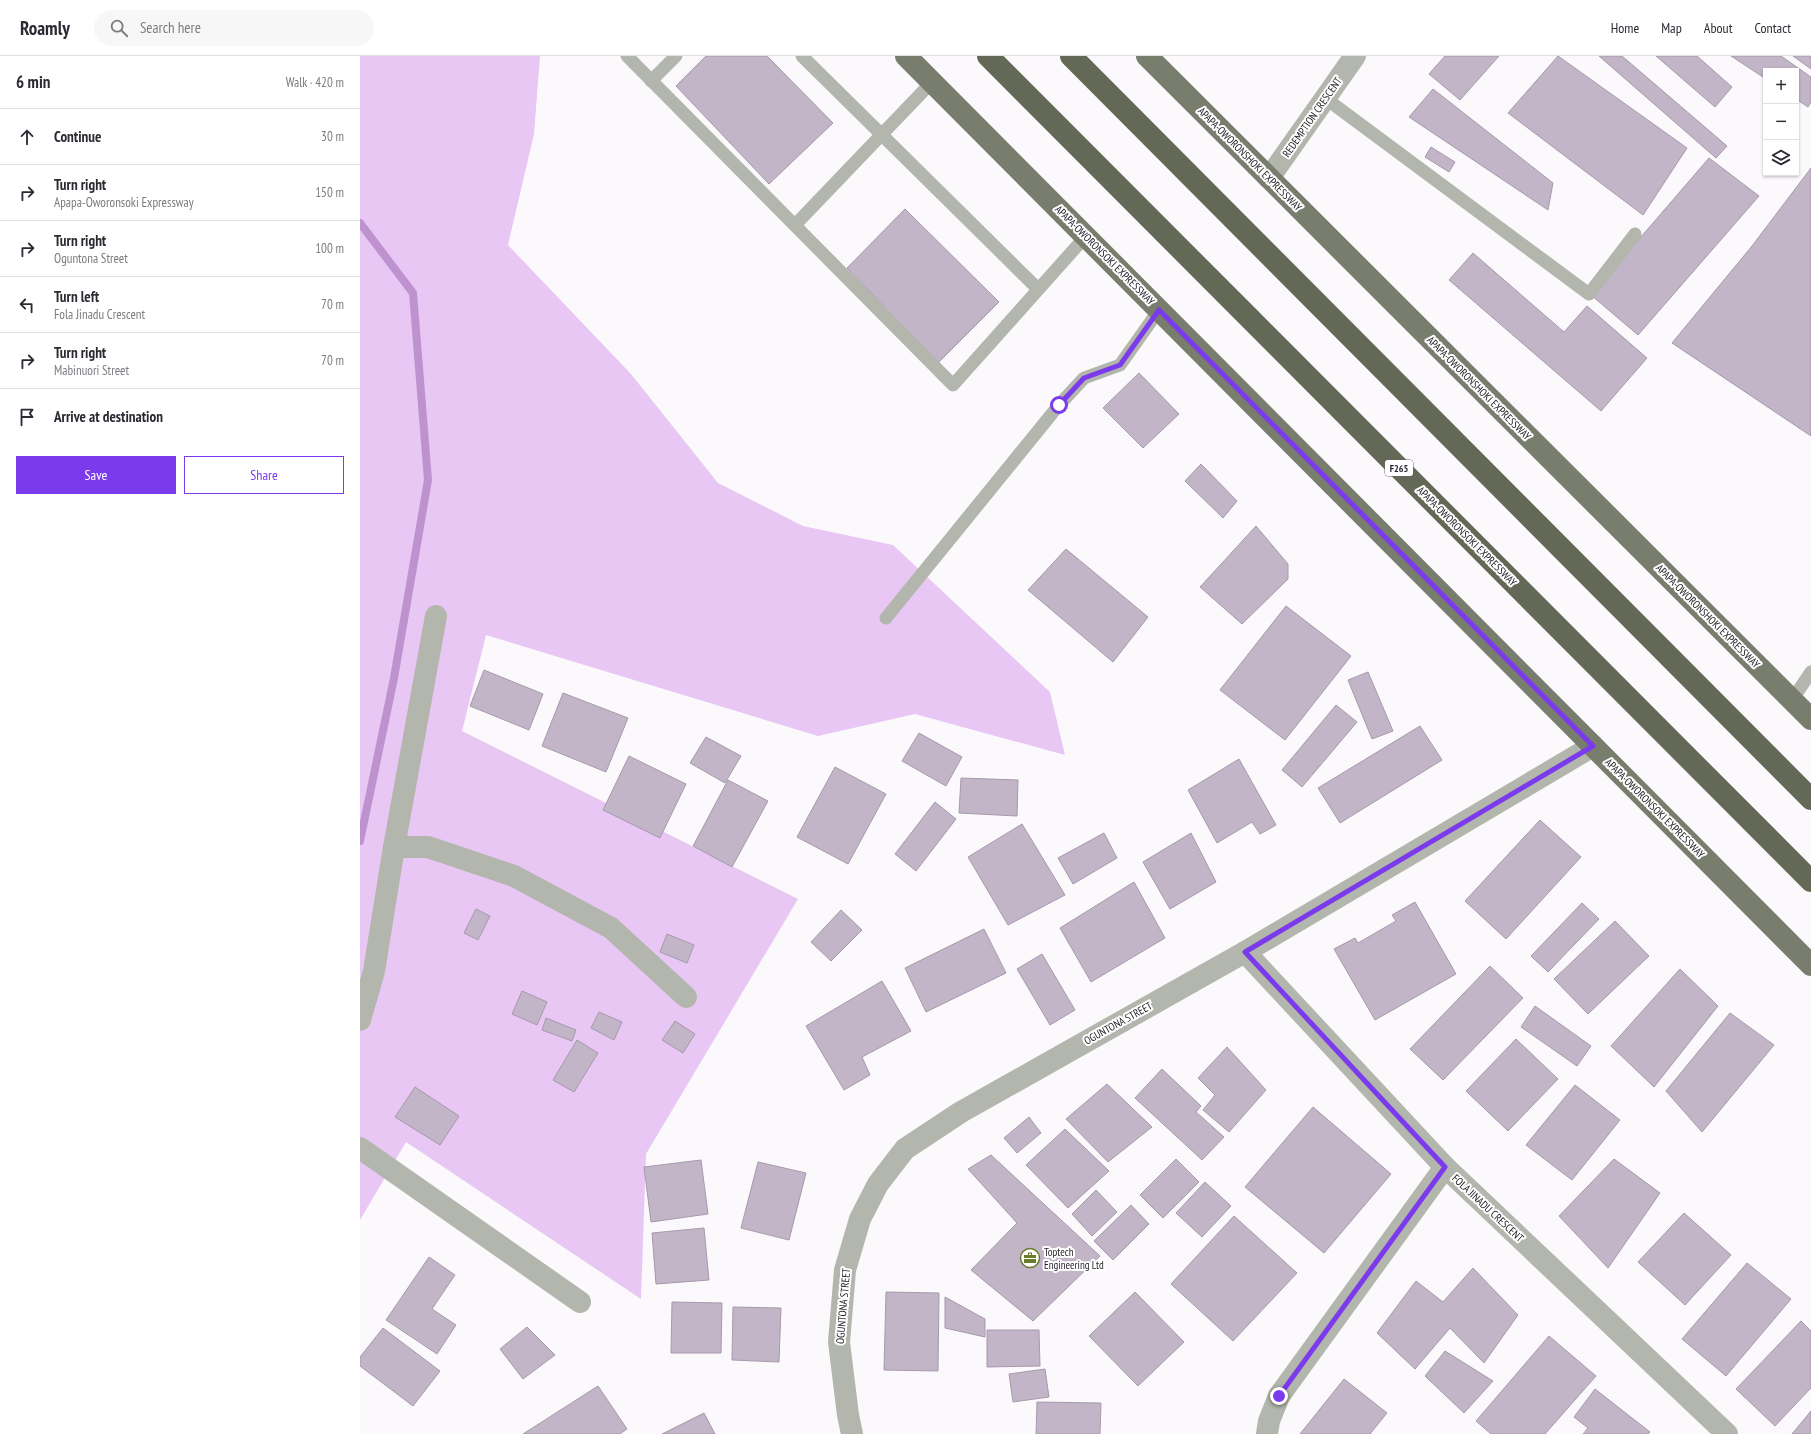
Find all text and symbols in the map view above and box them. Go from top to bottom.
search box [94,10,374,46]
text: Roamly [20,16,70,40]
icon: search [108,17,130,39]
text: Search here [140,18,201,37]
text: Home [1611,19,1639,37]
text: Map [1661,19,1682,37]
text: About [1704,19,1733,37]
text: Contact [1755,19,1791,37]
map controls [1763,68,1799,176]
button: + [1763,68,1799,104]
text: 6 min [16,71,50,93]
text: Walk · 420 m [286,74,344,91]
street label: REDEMPTION CRESCENT [1279,74,1345,160]
street label: APAPA-OWORONSHOKI EXPRESSWAY [1195,104,1305,214]
button: − [1763,104,1799,140]
icon: ahead [16,126,38,148]
text: Continue [54,127,101,146]
text: 30 m [321,128,344,145]
button: layers [1763,140,1799,176]
text: Turn right [54,175,106,194]
icon: right [16,182,38,204]
text: 150 m [315,184,344,201]
text: Apapa-Oworonsoki Expressway [54,194,194,211]
street label: APAPA-OWORONSOKI EXPRESSWAY [1052,202,1158,308]
text: Turn right [54,231,106,250]
icon: right [16,238,38,260]
text: 100 m [315,240,344,257]
text: Oguntona Street [54,250,128,267]
text: Turn left [54,287,99,306]
icon: left [16,294,38,316]
text: 70 m [321,296,344,313]
text: Fola Jinadu Crescent [54,306,145,323]
street label: APAPA-OWORONSHOKI EXPRESSWAY [1424,333,1534,443]
text: Turn right [54,343,106,362]
icon: right [16,350,38,372]
text: 70 m [321,352,344,369]
text: Mabinuori Street [54,362,129,379]
route start [1050,396,1068,414]
icon: arrive [16,406,38,428]
text: Arrive at destination [54,407,163,426]
button: Save [16,456,176,494]
button: Share [184,456,344,494]
road number: F265 [1385,460,1413,476]
street label: APAPA-OWORONSOKI EXPRESSWAY [1414,483,1520,589]
street label: APAPA-OWORONSHOKI EXPRESSWAY [1653,561,1763,671]
street label: APAPA-OWORONSOKI EXPRESSWAY [1602,755,1708,861]
street label: OGUNTONA STREET [1081,998,1155,1048]
street label: FOLA JINADU CRESCENT [1449,1171,1527,1245]
place label: Toptech Engineering Ltd [1044,1245,1104,1272]
office icon: Toptech Engineering Ltd [1019,1247,1041,1269]
street label: OGUNTONA STREET [833,1267,853,1344]
route end [1270,1387,1288,1405]

